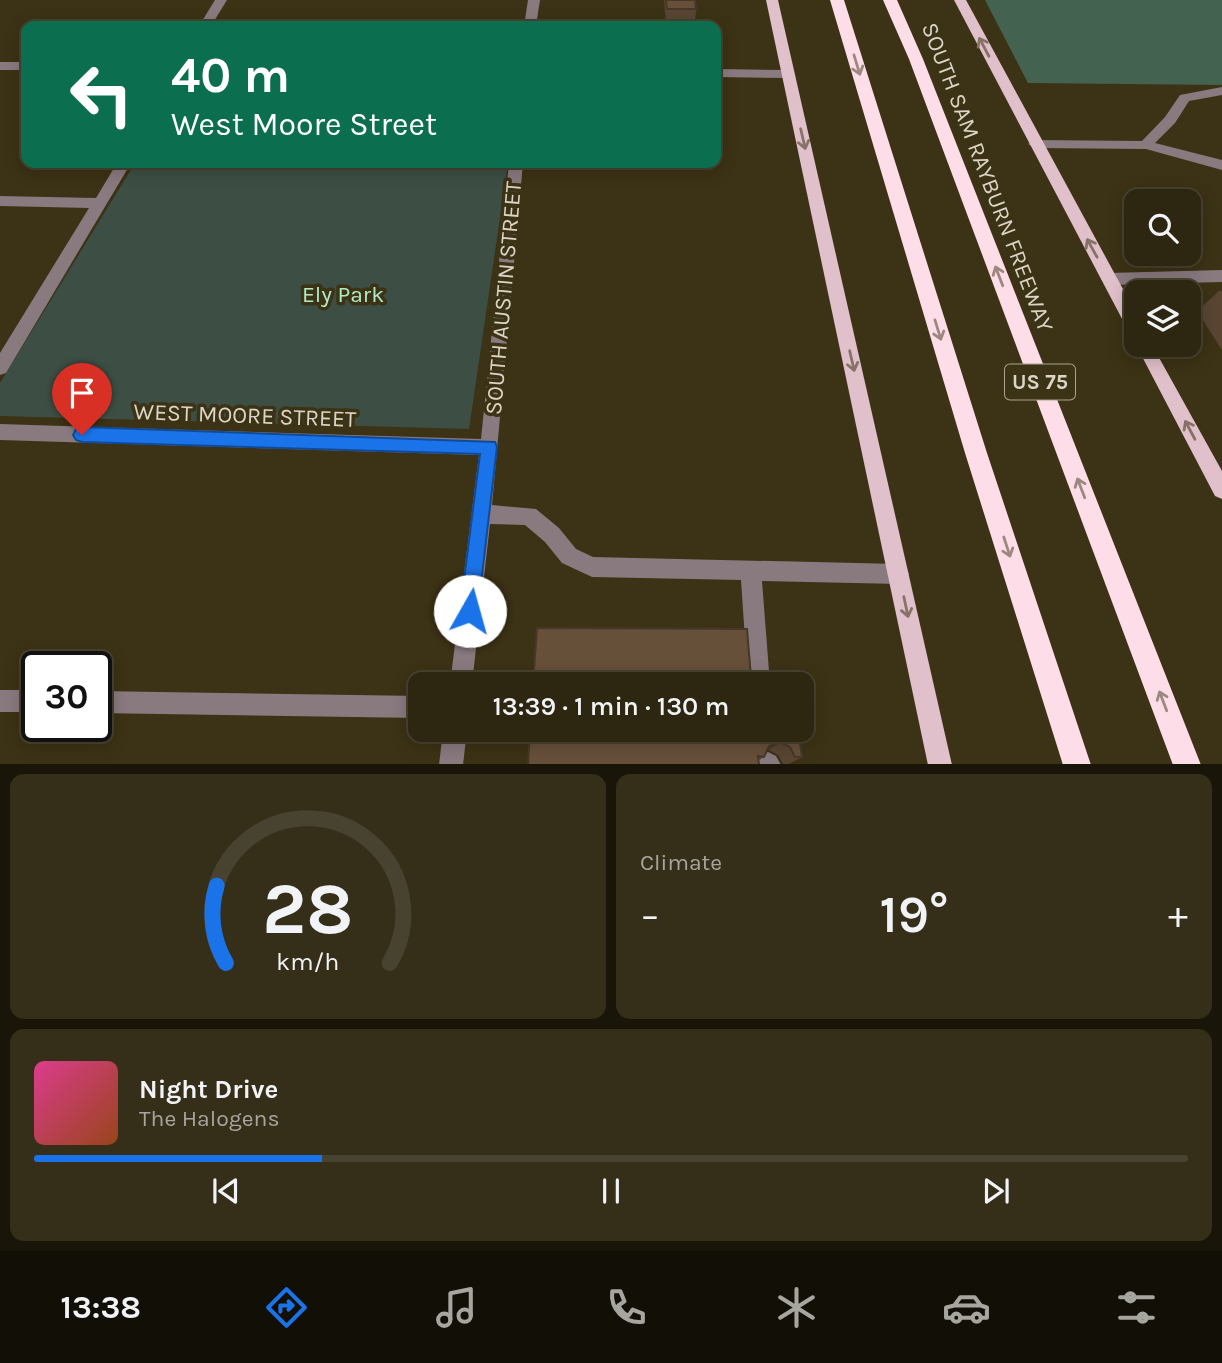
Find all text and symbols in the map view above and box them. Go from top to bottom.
street label: SOUTH SAM RAYBURN FREEWAY [916,19,1059,336]
one-way arrow [977,37,991,58]
text: 40 m [171,47,290,104]
icon: left [56,49,147,140]
one-way arrow [852,54,865,76]
text: West Moore Street [171,106,437,143]
one-way arrow [797,127,810,149]
street label: SOUTH AUSTIN STREET [480,180,527,416]
map controls [1124,189,1201,357]
button: search [1124,189,1201,266]
one-way arrow [1085,238,1099,258]
one-way arrow [992,266,1005,288]
button: layers [1124,280,1201,357]
park label: Ely Park [302,281,384,308]
one-way arrow [933,318,946,340]
one-way arrow [846,349,859,372]
pin [52,363,112,435]
road number: US 75 [1005,364,1075,400]
icon: arrive [63,374,101,412]
street label: WEST MOORE STREET [133,398,357,433]
one-way arrow [1183,421,1197,441]
one-way arrow [1074,478,1086,500]
one-way arrow [1001,535,1014,557]
position arrow [433,574,507,648]
one-way arrow [900,595,914,618]
speed limit sign: 30 [21,651,112,742]
one-way arrow [1155,690,1168,712]
text: 13:39 · 1 min · 130 m [493,691,729,722]
text: Climate [640,849,722,876]
text: 28 [262,866,354,951]
text: 19° [880,884,948,945]
text: − [640,893,660,938]
text: + [1168,893,1188,938]
text: km/h [276,946,340,975]
text: Night Drive [139,1074,278,1105]
text: The Halogens [139,1105,279,1132]
icon: previous [207,1172,245,1210]
icon: pause [592,1172,630,1210]
icon: next [977,1172,1015,1210]
icon: directions [262,1283,311,1332]
icon: music [432,1283,481,1332]
icon: phone [602,1283,651,1332]
icon: climate [772,1283,821,1332]
icon: car [942,1283,991,1332]
icon: filters [1112,1283,1161,1332]
text: 13:38 [61,1289,141,1326]

